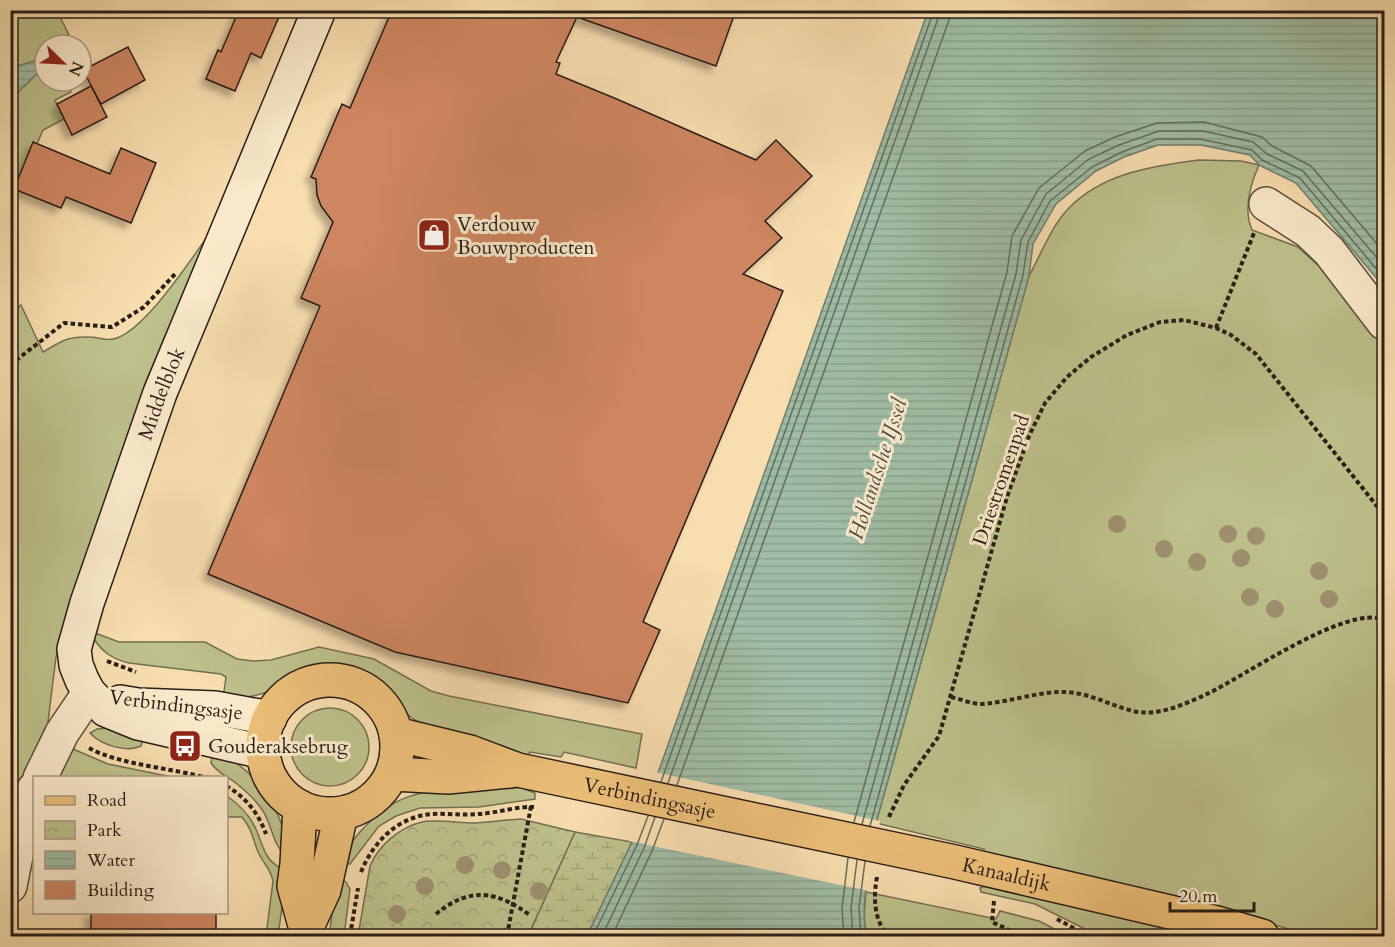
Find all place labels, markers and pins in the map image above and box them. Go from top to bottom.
place label: Verdouw Bouwproducten [457,211,595,261]
shop icon: Verdouw Bouwproducten [416,217,452,253]
bus stop icon: Gouderaksebrug [167,728,203,764]
place label: Gouderaksebrug [208,733,349,760]

